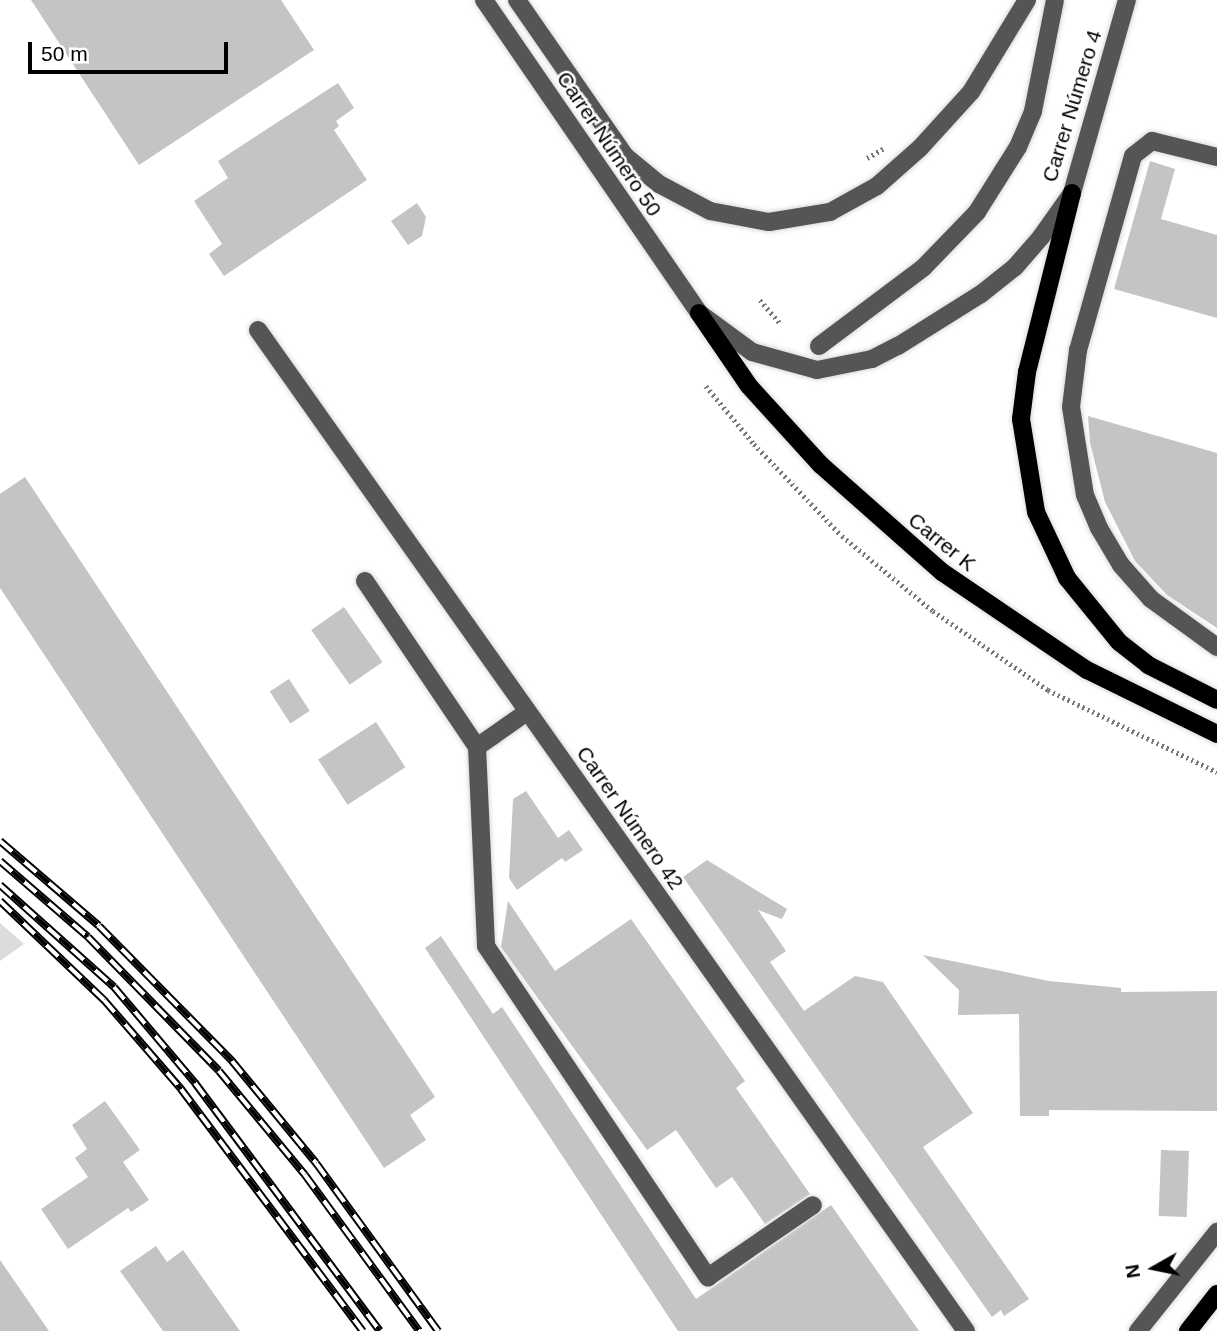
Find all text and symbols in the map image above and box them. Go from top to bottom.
street label: Carrer Número 4 [1037,27,1107,185]
scale bar [32,28,231,72]
text: 50 m [41,42,88,65]
street label: Carrer Número 50 [551,67,667,221]
street label: Carrer K [903,507,981,577]
street label: Carrer Número 42 [571,741,689,895]
north arrow [1119,1233,1189,1303]
text: N [1121,1263,1144,1280]

